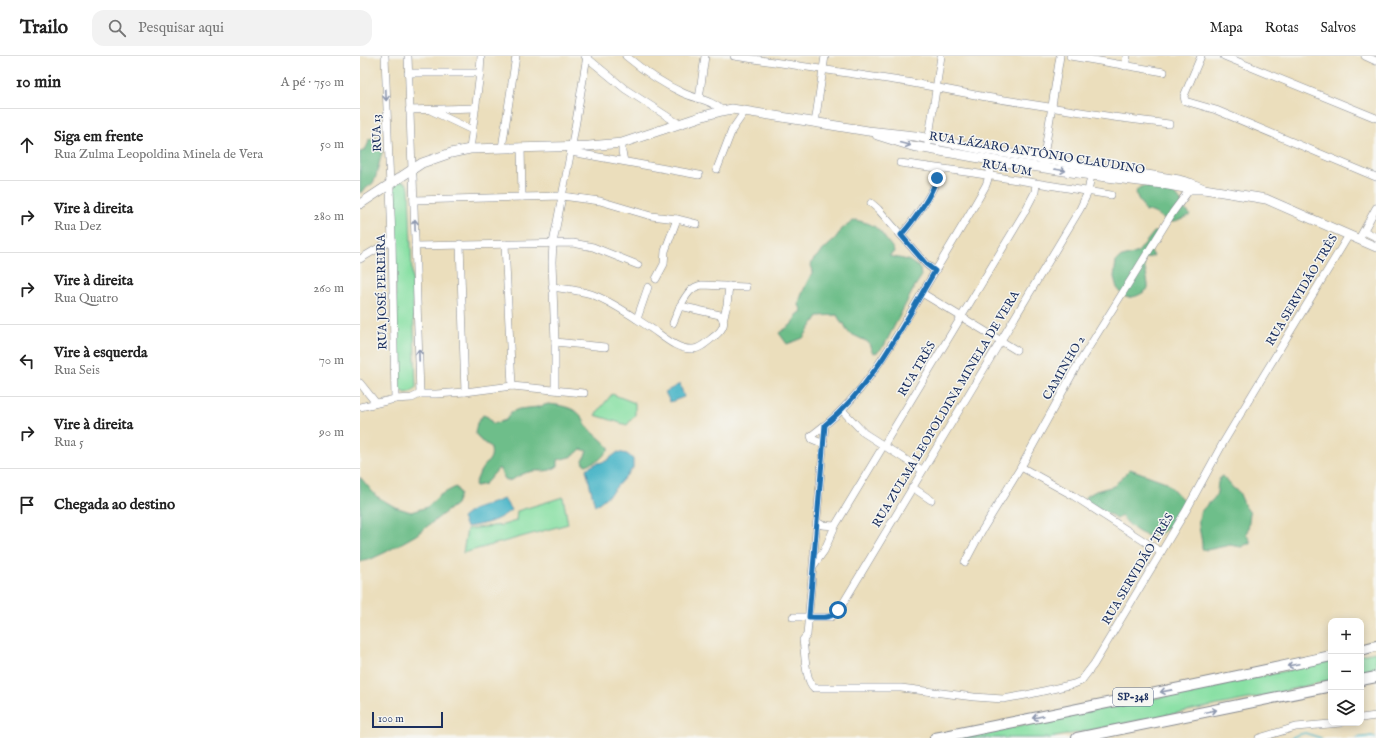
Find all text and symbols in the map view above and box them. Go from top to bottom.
search box [92,10,372,46]
text: Trailo [20,16,68,40]
icon: search [106,17,128,39]
text: Pesquisar aqui [138,18,224,37]
text: Mapa [1210,19,1243,37]
text: Rotas [1265,19,1299,37]
text: Salvos [1321,19,1356,37]
text: 10 min [16,72,61,93]
text: A pé · 750 m [281,74,344,91]
one-way arrow [383,88,390,101]
street label: RUA 13 [369,114,385,152]
text: Siga em frente [54,127,143,146]
street label: RUA LÁZARO ANTÔNIO CLAUDINO [928,128,1146,177]
icon: ahead [16,134,38,156]
text: 50 m [320,136,344,153]
one-way arrow [898,141,911,148]
text: Rua Zulma Leopoldina Minela de Vera [54,146,263,163]
street label: RUA UM [981,156,1033,180]
one-way arrow [1054,166,1067,174]
route end [928,169,946,187]
text: Vire à direita [54,199,133,218]
icon: right [16,206,38,228]
text: 280 m [314,208,344,225]
text: Rua Dez [54,218,101,235]
one-way arrow [411,219,418,232]
street label: RUA SERVIDÃO TRÊS [1262,231,1341,348]
street label: RUA JOSÉ PEREIRA [372,233,392,350]
text: Vire à direita [54,271,133,290]
icon: right [16,278,38,300]
text: 260 m [313,280,344,297]
street label: RUA ZULMA LEOPOLDINA MINELA DE VERA [869,287,1023,530]
text: Rua Quatro [54,290,118,307]
street label: CAMINHO 2 [1040,333,1089,403]
street label: RUA TRÊS [894,338,939,399]
text: Vire à esquerda [54,343,147,362]
one-way arrow [415,349,422,362]
icon: left [16,350,38,372]
text: 70 m [319,352,344,369]
text: Rua Seis [54,362,100,379]
text: Vire à direita [54,415,133,434]
icon: right [16,422,38,444]
text: 90 m [319,424,344,441]
text: Rua 5 [54,434,84,451]
icon: arrive [16,494,38,516]
text: Chegada ao destino [54,495,175,514]
street label: RUA SERVIDÃO TRÊS [1098,510,1177,627]
route start [829,601,847,619]
map controls [1328,618,1364,726]
button: + [1328,618,1364,654]
button: − [1328,654,1364,690]
one-way arrow [1287,661,1300,669]
one-way arrow [1159,687,1172,695]
road number: SP-348 [1113,688,1153,706]
button: layers [1328,690,1364,726]
one-way arrow [1204,706,1217,714]
scale bar [372,710,443,729]
text: 100 m [378,712,404,726]
one-way arrow [1032,713,1045,721]

